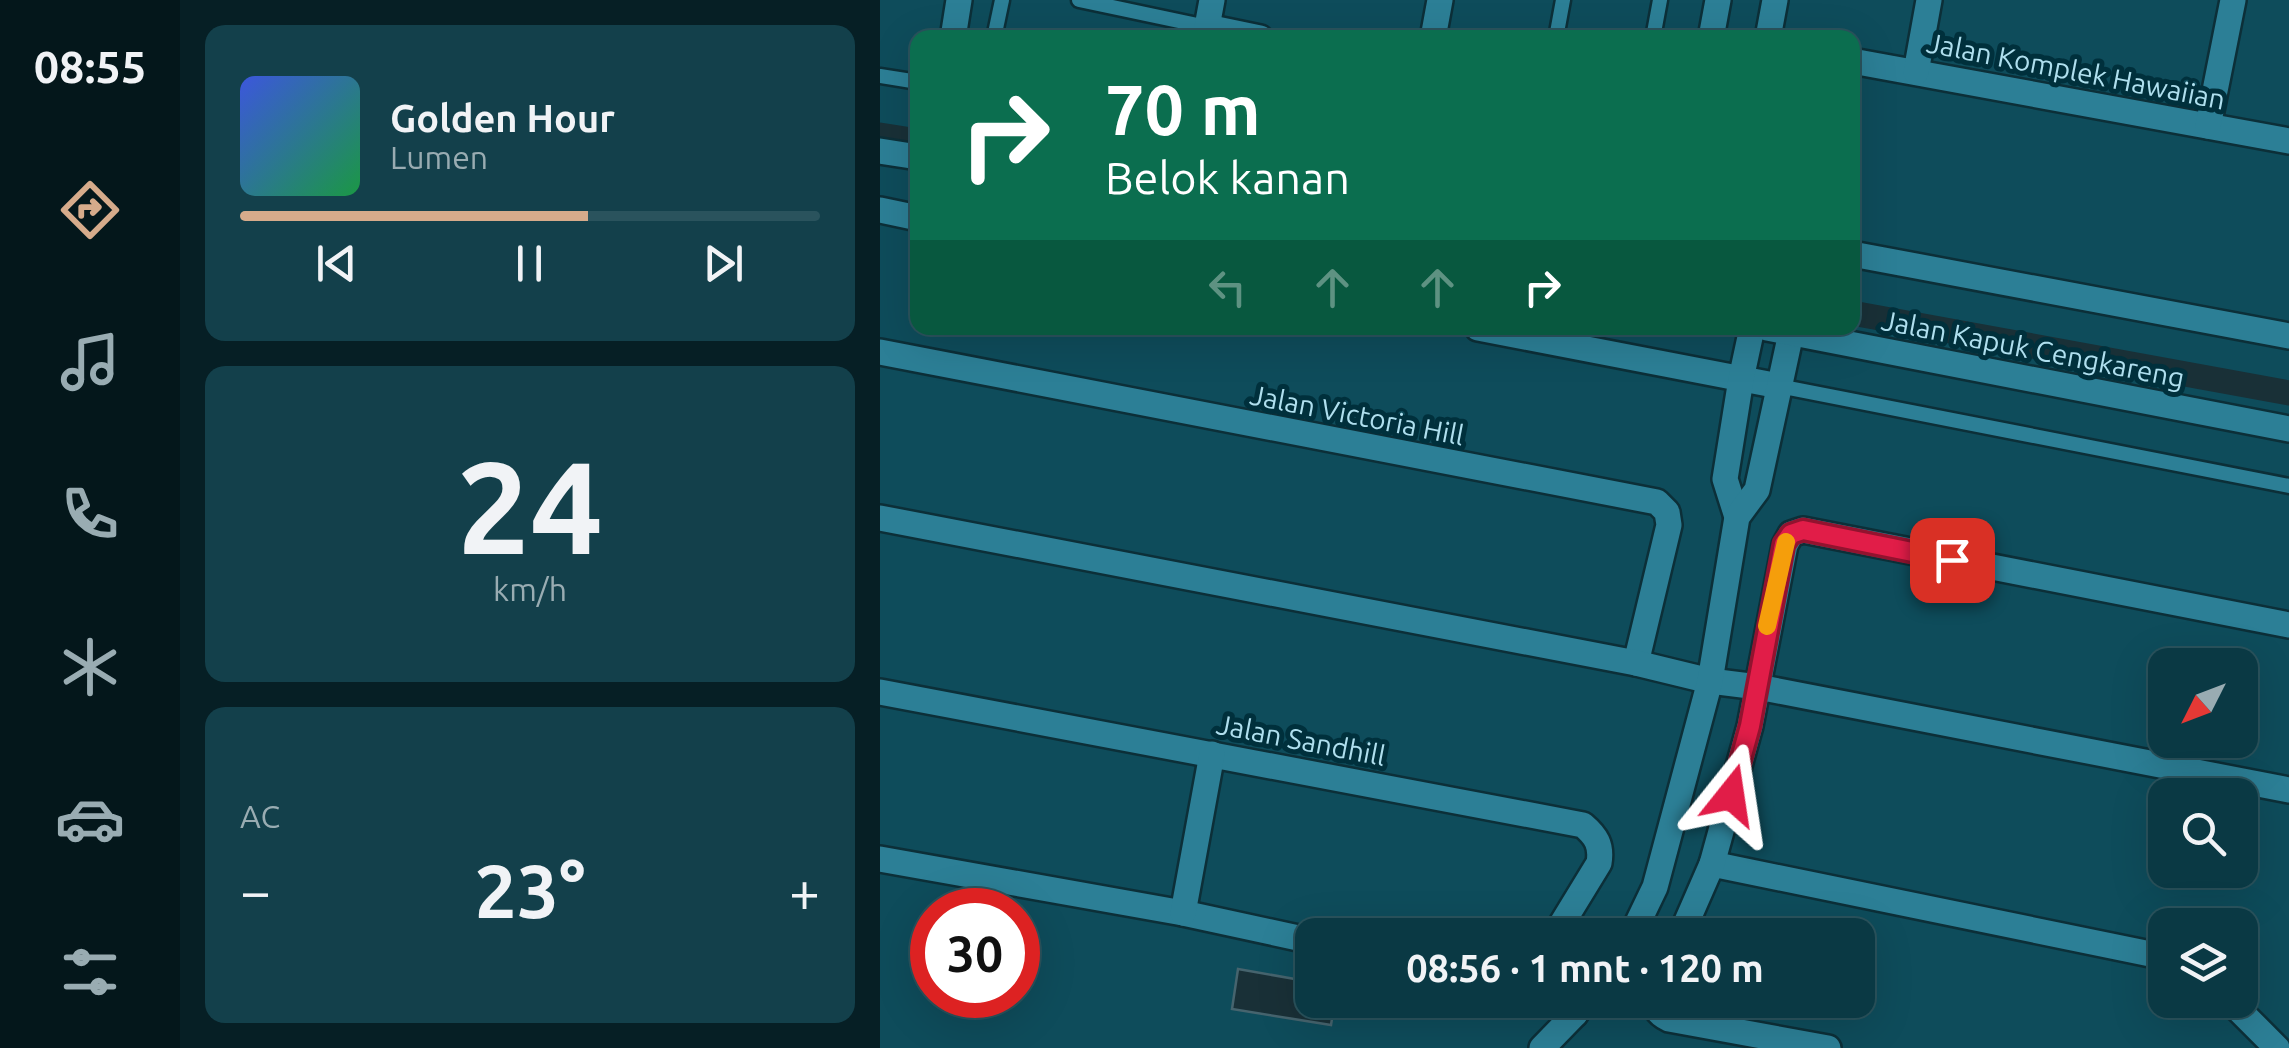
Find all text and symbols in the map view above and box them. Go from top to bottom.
street label: Jalan Komplek Hawaiian [1924,26,2228,115]
text: 08:55 [34,41,146,92]
icon: right [940,70,1070,200]
text: 70 m [1105,70,1261,148]
text: Golden Hour [390,97,615,139]
text: Lumen [390,139,488,175]
text: Belok kanan [1105,152,1350,203]
icon: directions [55,175,125,245]
icon: previous [309,236,364,291]
icon: pause [502,236,557,291]
icon: next [696,236,751,291]
icon: left [1200,260,1255,315]
icon: ahead [1305,260,1360,315]
icon: ahead [1410,260,1465,315]
icon: right [1515,260,1570,315]
street label: Jalan Kapuk Cengkareng [1879,304,2187,393]
icon: music [55,327,125,397]
street label: Jalan Victoria Hill [1247,379,1467,450]
text: 24 [457,433,603,579]
icon: phone [55,479,125,549]
pin [1910,518,1995,603]
icon: arrive [1925,533,1980,588]
text: km/h [493,571,567,607]
icon: climate [55,632,125,702]
north arrow [2148,648,2258,758]
map controls [2148,648,2258,1018]
street label: Jalan Sandhill [1214,708,1388,771]
position arrow [1679,743,1783,847]
button: search [2148,778,2258,888]
icon: car [55,784,125,854]
text: AC [240,798,280,834]
text: 23° [474,848,586,932]
text: − [240,860,271,921]
text: + [789,860,820,921]
speed limit sign: 30 [910,888,1040,1018]
button: layers [2148,908,2258,1018]
icon: filters [55,937,125,1007]
text: 08:56 · 1 mnt · 120 m [1406,947,1764,989]

